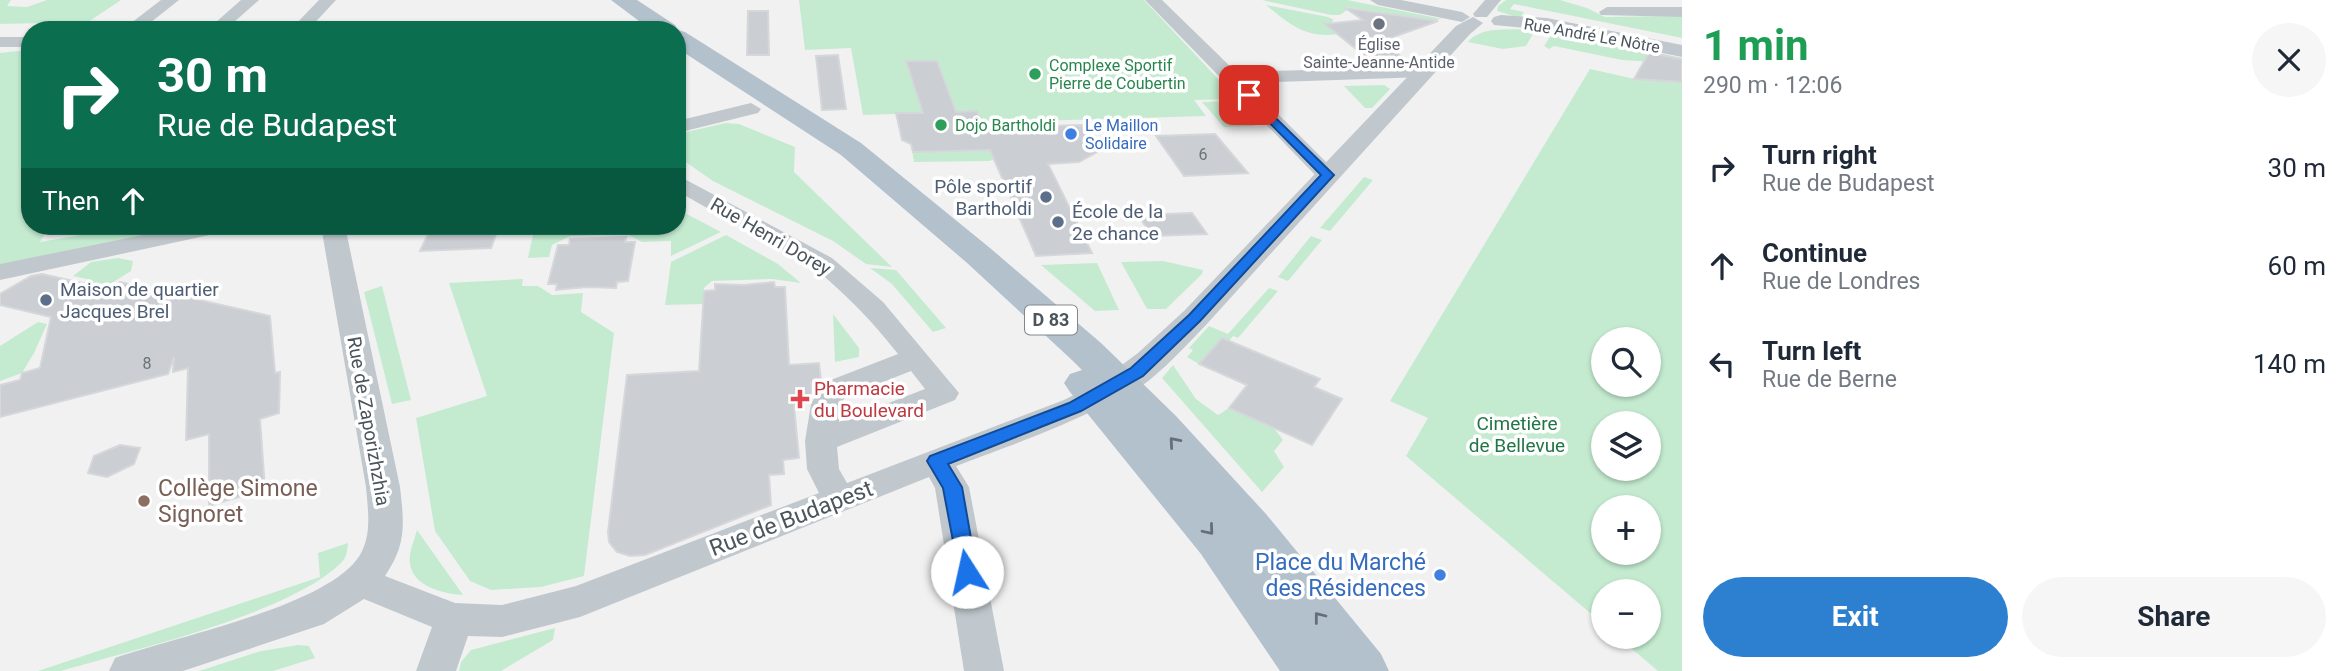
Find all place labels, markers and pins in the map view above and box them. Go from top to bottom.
marker: Église Sainte-Jeanne-Antide [1371,16,1387,32]
place label: Église Sainte-Jeanne-Antide [1303,35,1455,72]
place label: Complexe Sportif Pierre de Coubertin [1049,56,1186,93]
pin [1219,65,1279,125]
marker: Complexe Sportif Pierre de Coubertin [1027,66,1043,82]
place label: Dojo Bartholdi [955,116,1056,135]
place label: Le Maillon Solidaire [1085,116,1158,153]
marker: Dojo Bartholdi [933,117,949,133]
marker: Le Maillon Solidaire [1063,126,1079,142]
place label: Pôle sportif Bartholdi [934,175,1032,220]
marker: Pôle sportif Bartholdi [1038,189,1054,205]
place label: École de la 2e chance [1072,200,1163,245]
marker: École de la 2e chance [1050,214,1066,230]
place label: Maison de quartier Jacques Brel [60,278,219,323]
marker: Maison de quartier Jacques Brel [38,292,54,308]
place label: Pharmacie du Boulevard [814,377,924,422]
marker: Pharmacie du Boulevard [792,391,808,407]
place label: Collège Simone Signoret [158,475,318,528]
marker: Collège Simone Signoret [136,493,152,509]
place label: Place du Marché des Résidences [1255,549,1426,602]
marker: Place du Marché des Résidences [1432,567,1448,583]

